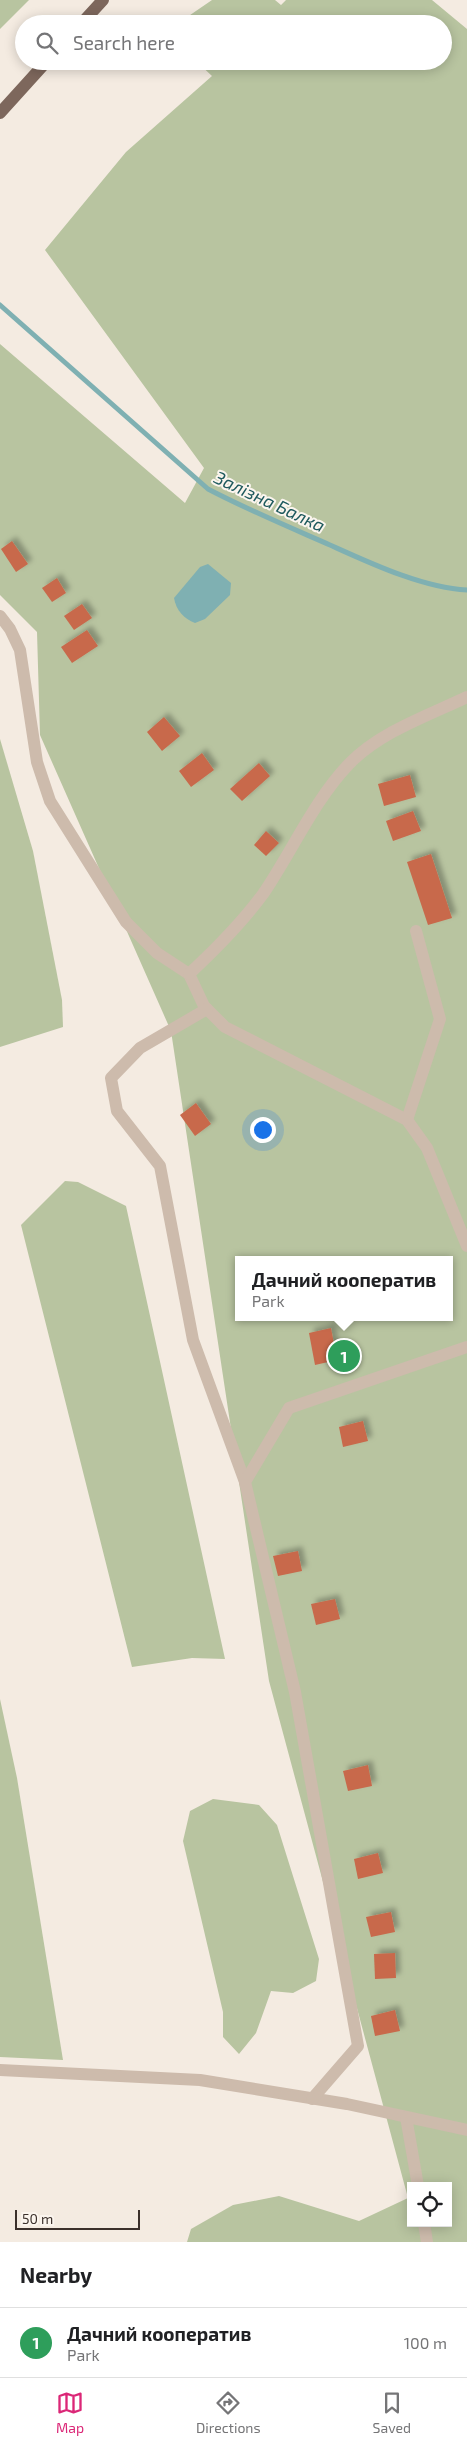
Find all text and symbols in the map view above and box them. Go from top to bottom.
search box [15,15,452,70]
icon: search [33,29,61,57]
text: Search here [73,31,175,54]
water label: Залізна Балка [210,465,329,536]
your location [250,1117,276,1143]
popup [235,1256,453,1321]
text: Дачний кооператив [252,1268,436,1291]
text: Park [252,1291,285,1310]
pin: 1 [328,1337,360,1375]
map controls [407,2182,452,2227]
button: locate [407,2182,452,2227]
scale bar [15,2207,140,2230]
text: 50 m [22,2210,53,2227]
text: Nearby [20,2262,92,2287]
text: Дачний кооператив [67,2322,251,2345]
text: 1 [33,2333,39,2352]
text: 100 m [404,2333,447,2352]
text: Park [67,2345,100,2364]
tab: Map [56,2389,84,2436]
tab: Directions [196,2389,261,2436]
tab: Saved [373,2389,411,2436]

